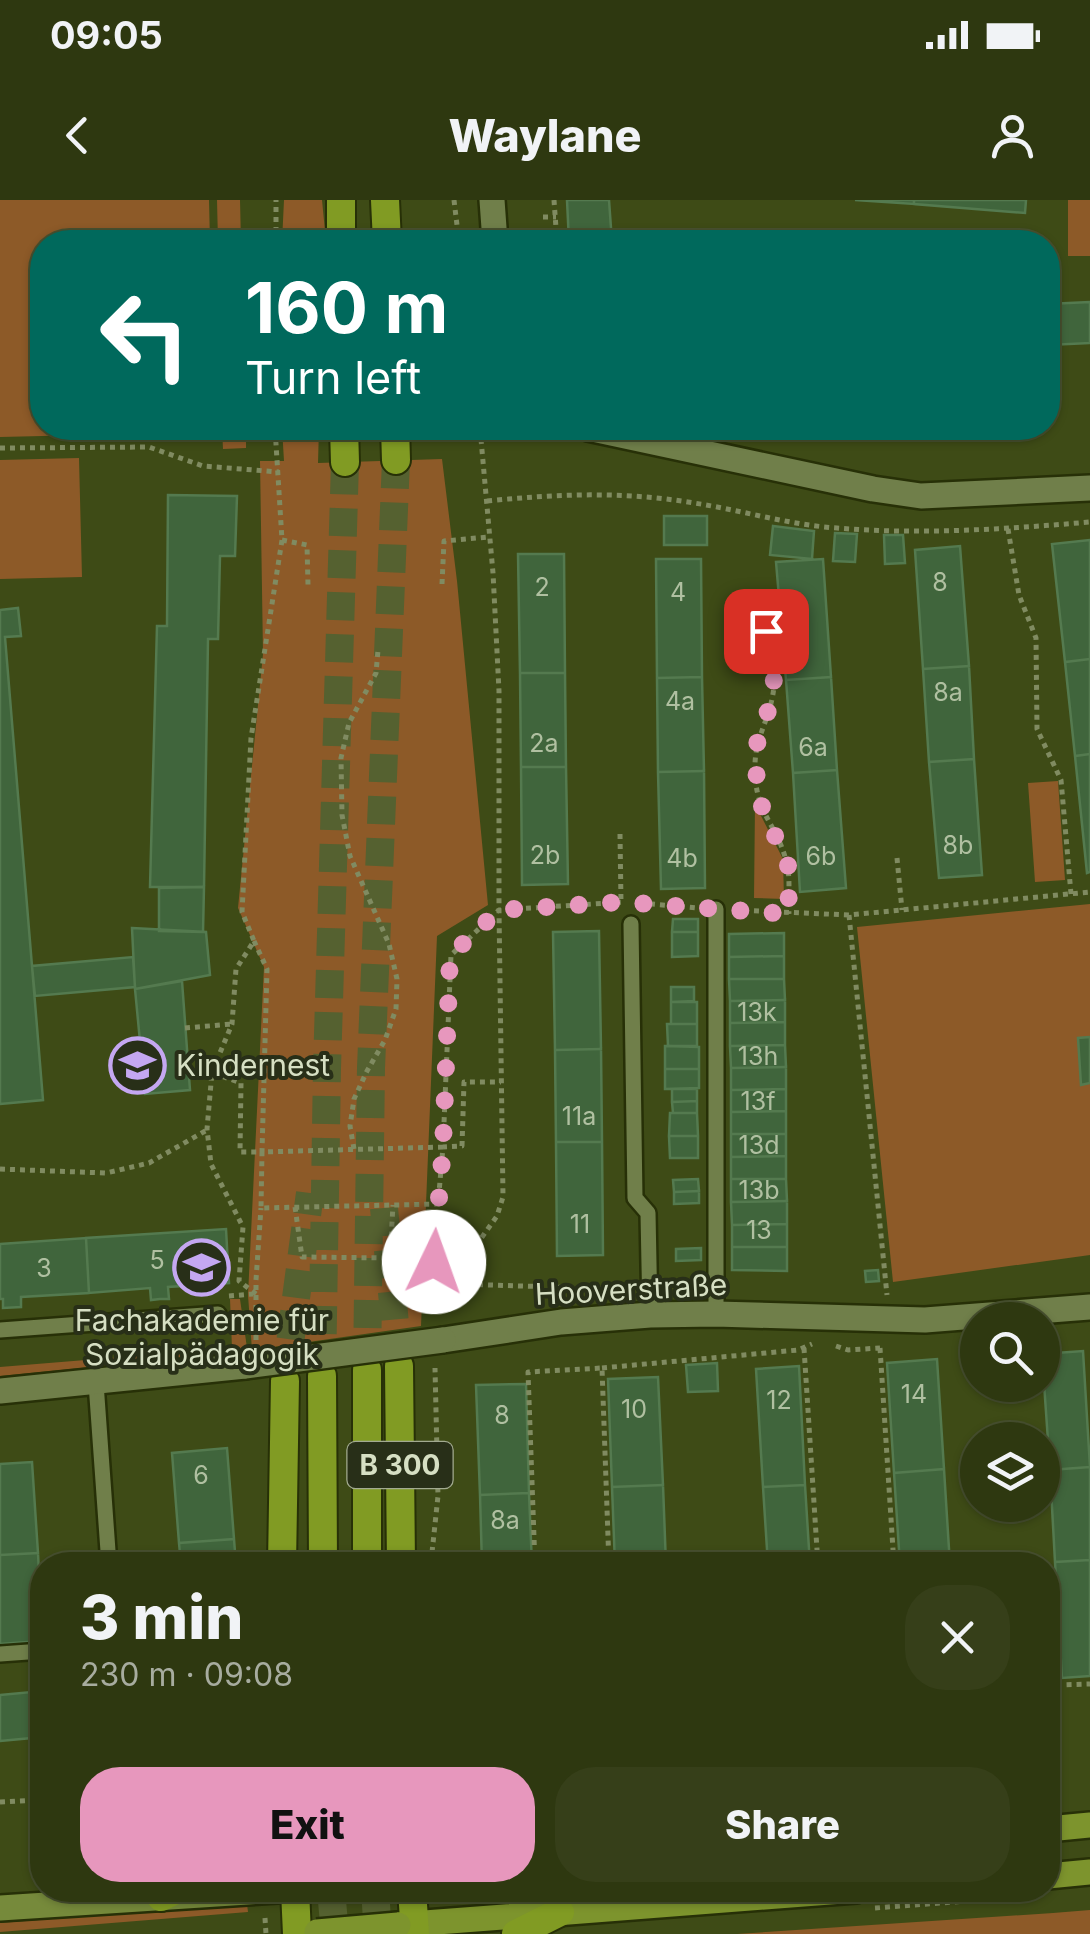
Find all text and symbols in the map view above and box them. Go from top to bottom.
text: 09:05 [50,12,163,58]
icon: back [50,108,105,163]
text: Waylane [448,108,642,163]
icon: person [985,108,1040,163]
text: 160 m [245,265,448,350]
icon: left [80,270,210,400]
text: Turn left [245,350,421,405]
house number: 8 [932,567,948,597]
house number: 2 [534,572,550,602]
house number: 4 [670,577,686,607]
pin [724,589,809,674]
icon: arrive [739,604,794,659]
house number: 8a [933,677,963,707]
house number: 4a [665,686,695,716]
house number: 2a [529,728,559,758]
house number: 6a [798,732,828,762]
house number: 8b [943,830,973,860]
house number: 2b [530,840,560,870]
house number: 6b [806,841,836,871]
house number: 4b [666,843,698,873]
house number: 13k [737,997,777,1027]
school or university icon: Kindernest [107,1035,167,1095]
house number: 13h [738,1041,778,1071]
place label: Kindernest [176,1047,330,1083]
house number: 13f [741,1086,775,1116]
house number: 11a [562,1101,596,1131]
house number: 13d [739,1130,779,1160]
house number: 13b [739,1175,779,1205]
house number: 11 [570,1209,590,1239]
position arrow [382,1210,486,1314]
house number: 13 [746,1215,772,1245]
school or university icon: Fachakademie für Sozialpädagogik [172,1237,232,1297]
house number: 5 [149,1245,165,1275]
house number: 3 [36,1253,52,1283]
street label: Hooverstraße [534,1266,728,1312]
place label: Fachakademie für Sozialpädagogik [75,1302,329,1372]
map controls [960,1302,1060,1522]
button: search [960,1302,1060,1402]
house number: 14 [901,1379,927,1409]
house number: 12 [766,1385,792,1415]
house number: 10 [621,1394,647,1424]
house number: 8 [494,1400,510,1430]
button: layers [960,1422,1060,1522]
road number: B 300 [348,1442,452,1488]
house number: 6 [193,1460,209,1490]
house number: 8a [490,1505,520,1535]
text: 3 min [80,1581,243,1653]
button: close [905,1585,1010,1690]
text: 230 m · 09:08 [80,1655,293,1694]
button: Exit [80,1767,535,1882]
button: Share [555,1767,1010,1882]

